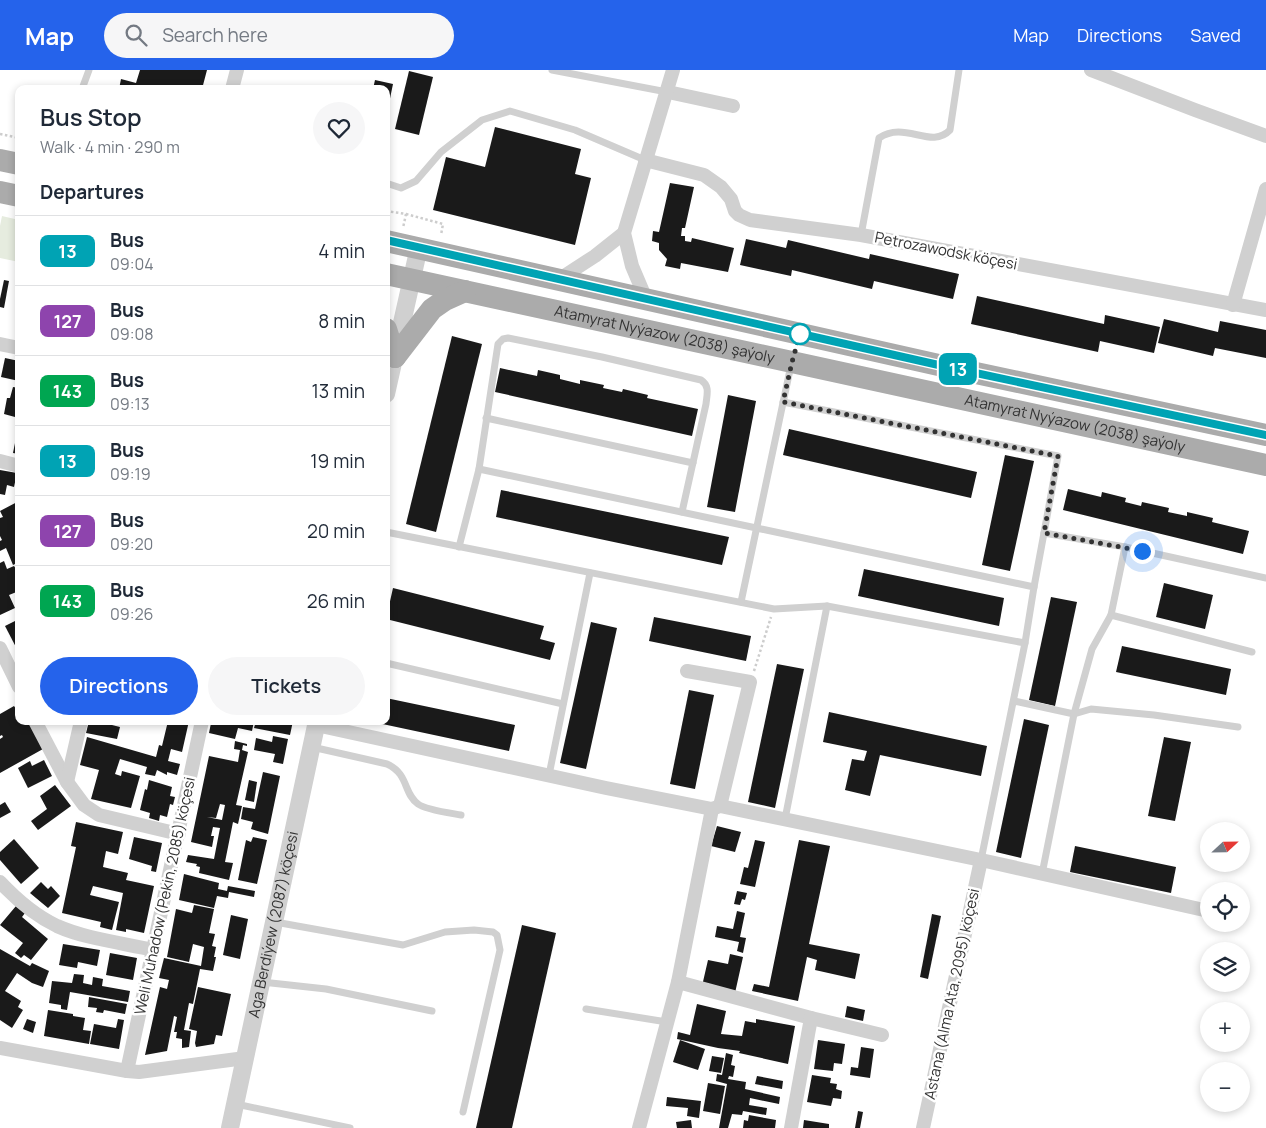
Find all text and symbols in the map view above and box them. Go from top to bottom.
search box [104,13,454,58]
text: Map [25,19,74,52]
icon: search [122,21,150,49]
text: Search here [162,22,268,48]
text: Map [1013,23,1049,47]
text: Directions [1077,23,1162,47]
text: Saved [1190,23,1241,47]
text: Bus Stop [40,100,142,133]
button: heart [313,102,365,154]
text: Walk · 4 min · 290 m [40,136,180,158]
text: Departures [40,179,144,205]
street label: Petrozawodsk köçesi [873,226,1019,275]
text: Bus [110,227,144,253]
text: 4 min [318,238,365,264]
text: 13 [58,239,77,263]
text: 09:04 [110,253,154,275]
text: Bus [110,297,144,323]
street label: Atamyrat Nyýazow (2038) şaýoly [552,300,777,368]
text: 8 min [318,308,365,334]
text: 127 [53,309,82,333]
text: 09:08 [110,323,154,345]
unlabelled marker [789,323,811,345]
line badge: 13 [936,353,980,385]
text: 13 [949,357,967,381]
text: Bus [110,367,144,393]
text: 13 min [311,378,365,404]
text: 143 [53,379,82,403]
street label: Atamyrat Nyýazow (2038) şaýoly [963,389,1187,457]
text: 09:13 [110,393,150,415]
text: Bus [110,437,144,463]
text: 19 min [310,448,365,474]
text: 13 [58,449,77,473]
text: 09:19 [110,463,151,485]
text: Bus [110,507,144,533]
text: 20 min [307,518,365,544]
text: 127 [53,519,82,543]
text: 09:20 [110,533,153,555]
your location [1130,539,1155,564]
text: Bus [110,577,144,603]
text: 26 min [307,588,365,614]
text: 143 [53,589,82,613]
text: 09:26 [110,603,154,625]
button: Directions [40,657,198,715]
button: Tickets [208,657,365,715]
street label: Weli Muhadow (Pekin, 2085) köçesi [129,775,200,1017]
north arrow [1200,822,1250,872]
map controls [1200,822,1250,1112]
street label: Aga Berdiýew (2087) köçesi [243,829,303,1020]
button: locate [1200,882,1250,932]
street label: Astana (Alma Ata, 2095) köçesi [919,886,984,1101]
button: layers [1200,942,1250,992]
button: + [1200,1002,1250,1052]
button: − [1200,1062,1250,1112]

